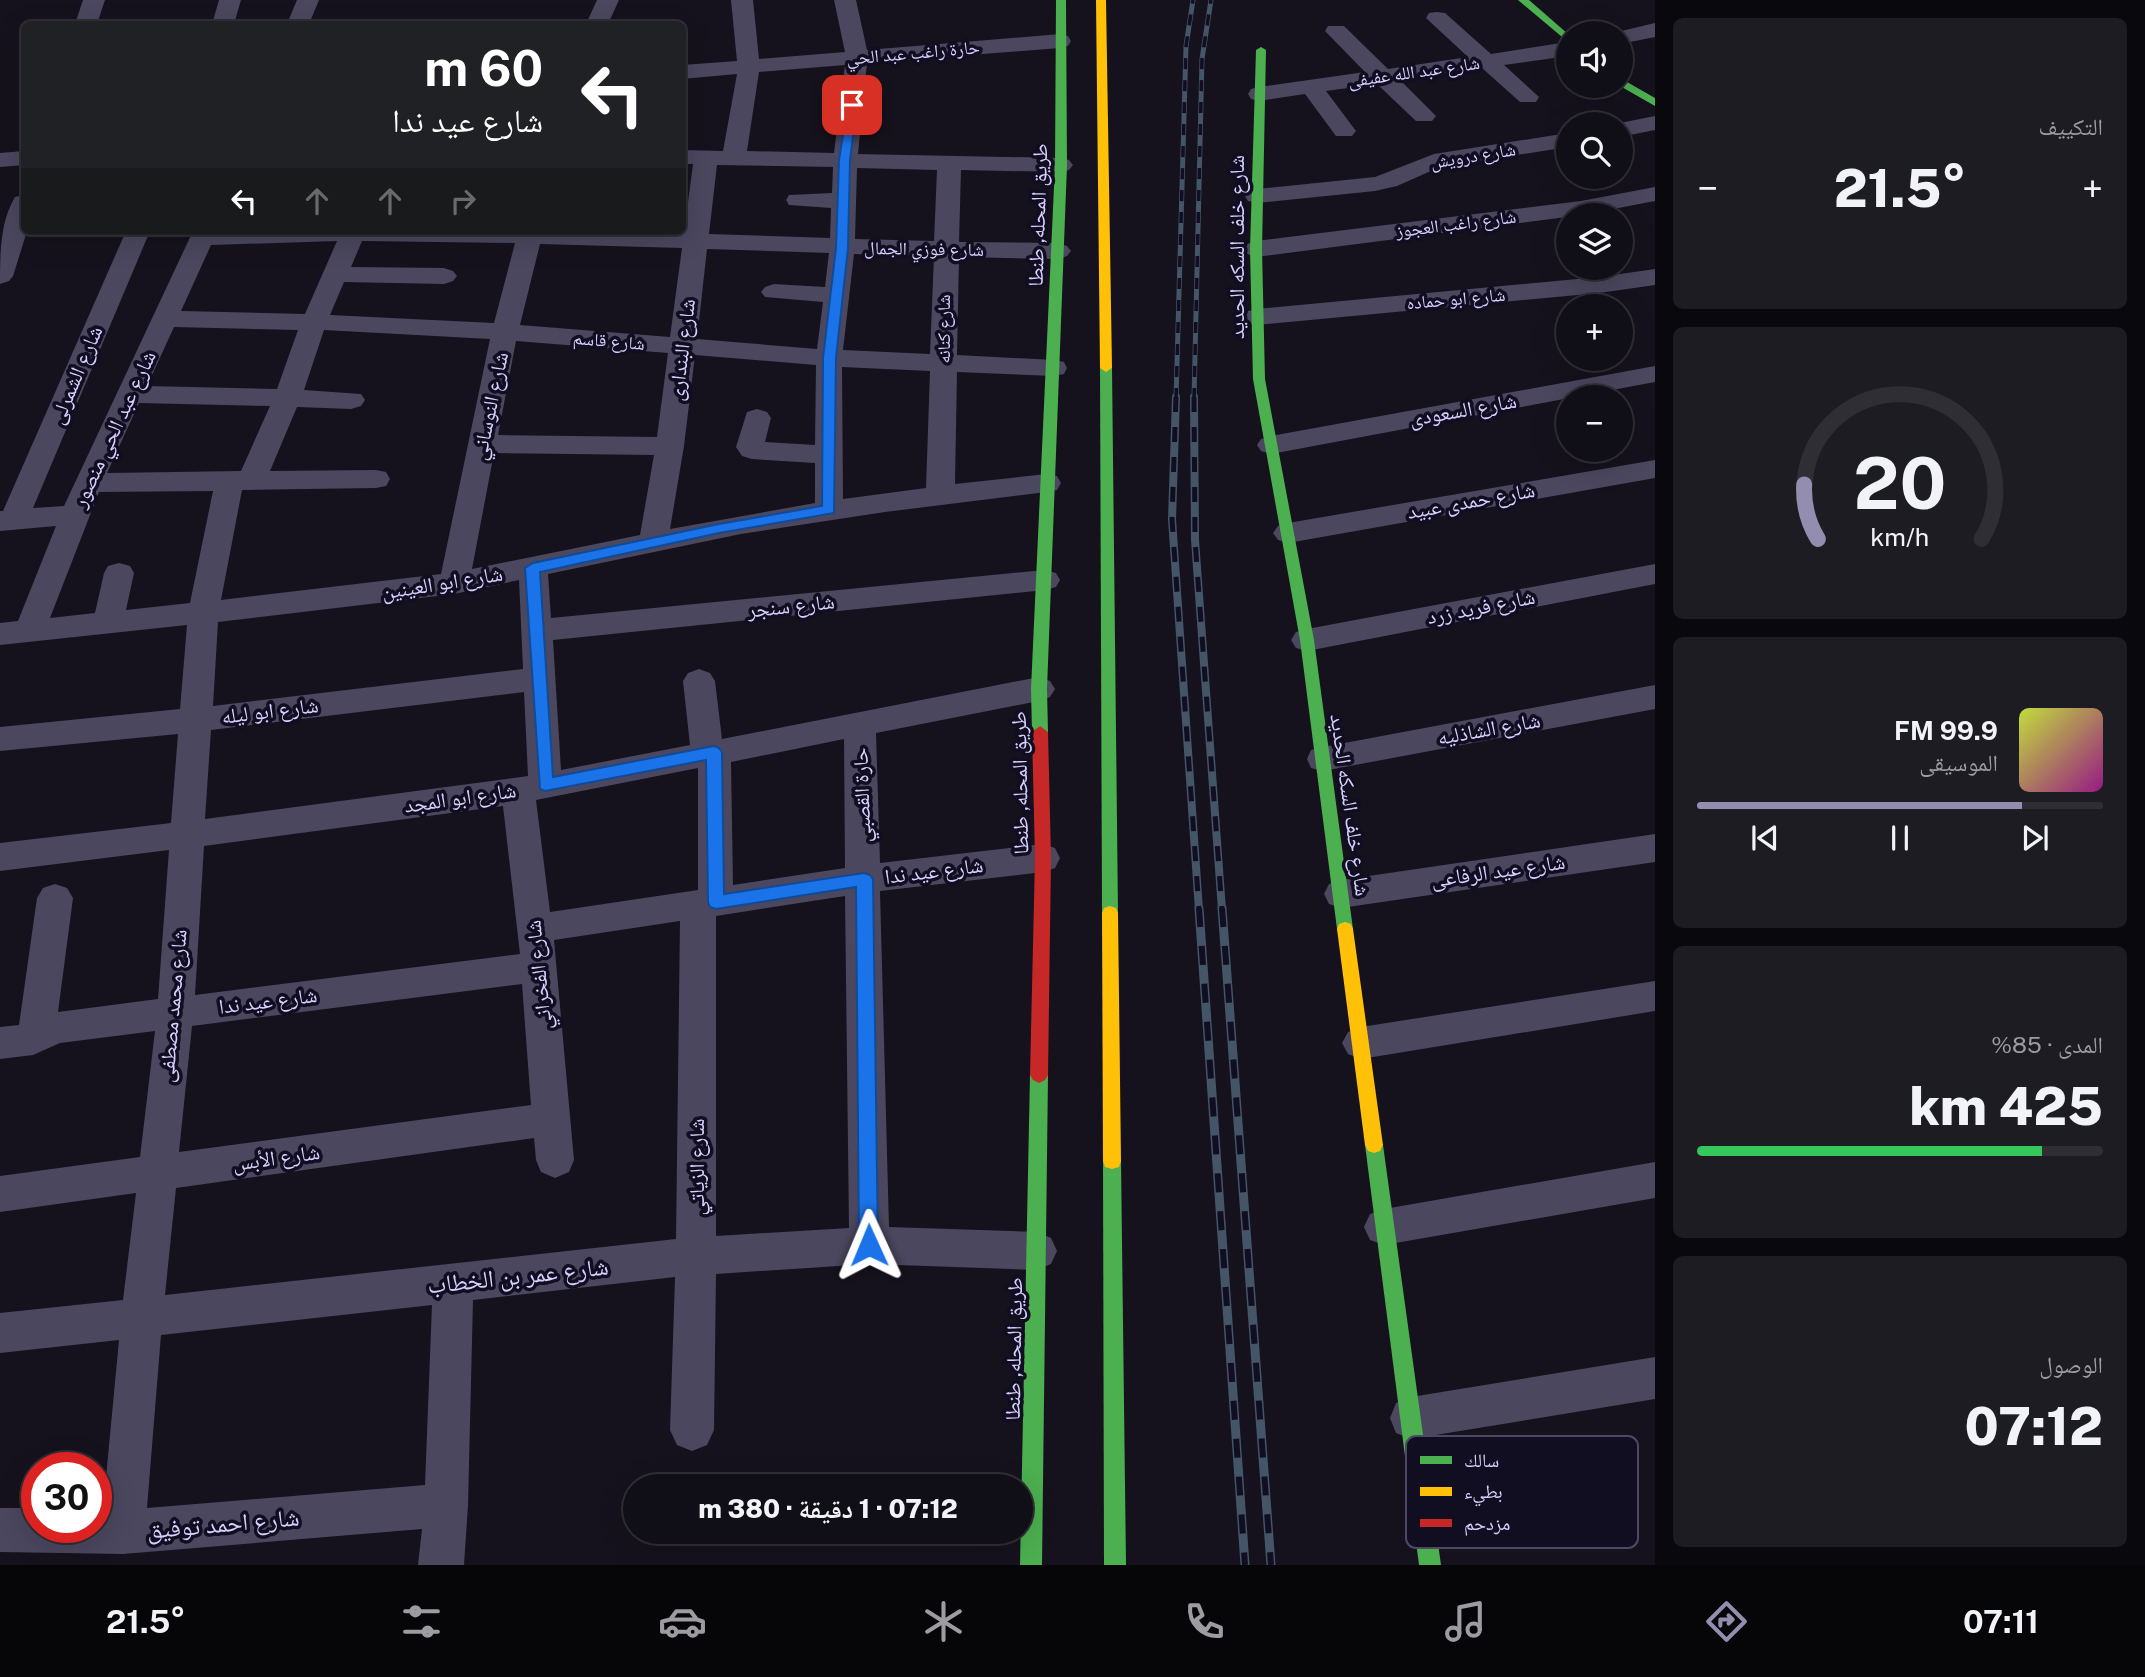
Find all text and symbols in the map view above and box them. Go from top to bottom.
map controls [1556,21,1633,462]
button: sound [1556,21,1633,98]
street label: حارة راغب عبد الحي [845,36,981,73]
text: 60 m [424,39,543,97]
icon: left [567,49,658,140]
street label: شارع عبد الله عفيفى [1347,52,1481,92]
pin [822,75,882,135]
icon: arrive [833,86,871,124]
text: شارع عيد ندا [392,102,543,139]
button: search [1556,112,1633,189]
text: التكييف [2038,113,2103,140]
street label: شارع درويش [1429,138,1517,174]
street label: طريق المحله, طنطا [1023,143,1053,287]
street label: شارع خلف السكه الحديد [1224,155,1250,339]
text: 21.5° [1834,158,1966,219]
text: − [1697,166,1718,211]
text: + [2082,166,2103,211]
icon: left [225,182,263,220]
icon: ahead [298,182,336,220]
icon: ahead [371,182,409,220]
icon: right [444,182,482,220]
button: layers [1556,203,1633,280]
street label: شارع راغب العجوز [1394,206,1517,242]
street label: شارع فوزي الجمال [864,237,984,265]
street label: شارع ابو حماده [1406,284,1506,314]
button: + [1556,294,1633,371]
street label: شارع كنانه [933,295,955,363]
street label: شارع البندارى [663,297,701,403]
street label: شارع الشمرلى [44,322,108,428]
street label: شارع قاسم [572,327,646,356]
street label: شارع عبد الحي منصور [66,347,165,514]
street label: شارع النوساني [466,350,517,463]
button: − [1556,385,1633,462]
street label: شارع السعودى [1407,388,1519,432]
text: 20 [1853,441,1947,526]
street label: شارع حمدى عبيد [1405,477,1537,525]
text: km/h [1871,522,1929,552]
street label: شارع ابو العينين [380,561,504,605]
street label: شارع فريد زرد [1425,584,1537,630]
street label: شارع سنجر [745,589,836,624]
street label: شارع ابو ليله [220,692,320,730]
street label: شارع الشاذليه [1436,707,1542,751]
street label: طريق المحله, طنطا [1006,711,1034,855]
street label: شارع خلف السكه الحديد [1324,712,1376,898]
text: 99.9 FM [1894,715,1998,746]
street label: حارة القصبي [847,747,880,843]
text: الموسيقى [1919,749,1998,776]
street label: شارع ابو المجد [402,777,518,819]
icon: previous [1746,819,1784,857]
icon: pause [1881,819,1919,857]
icon: next [2016,819,2054,857]
street label: شارع عيد الرفاعى [1429,849,1567,893]
street label: شارع عيد ندا [883,852,985,890]
street label: شارع الفخراني [520,918,561,1031]
street label: شارع محمد مصطفى [153,928,193,1084]
street label: شارع عيد ندا [217,982,319,1020]
text: المدى · 85% [1991,1031,2103,1058]
text: 425 km [1909,1076,2103,1137]
street label: شارع الزياتي [684,1118,713,1216]
street label: شارع الأبس [231,1139,321,1177]
position arrow [832,1208,906,1282]
street label: شارع عمر بن الخطاب [426,1252,610,1300]
street label: طريق المحله, طنطا [1000,1277,1028,1421]
text: الوصول [2039,1351,2103,1378]
text: 07:12 [1965,1396,2103,1457]
legend [1406,1436,1638,1548]
text: سالك [1464,1449,1499,1471]
speed limit sign: 30 [21,1452,112,1543]
text: بطيء [1464,1480,1503,1507]
text: 07:12 · 1 دقيقة · 380 m [698,1493,958,1524]
street label: شارع احمد توفيق [145,1502,301,1546]
text: مزدحم [1464,1512,1510,1536]
icon: filters [397,1597,446,1646]
icon: car [658,1597,707,1646]
icon: climate [919,1597,968,1646]
icon: phone [1180,1597,1229,1646]
icon: music [1441,1597,1490,1646]
icon: directions [1702,1597,1751,1646]
text: 21.5° [106,1603,185,1640]
text: 07:11 [1963,1603,2039,1640]

